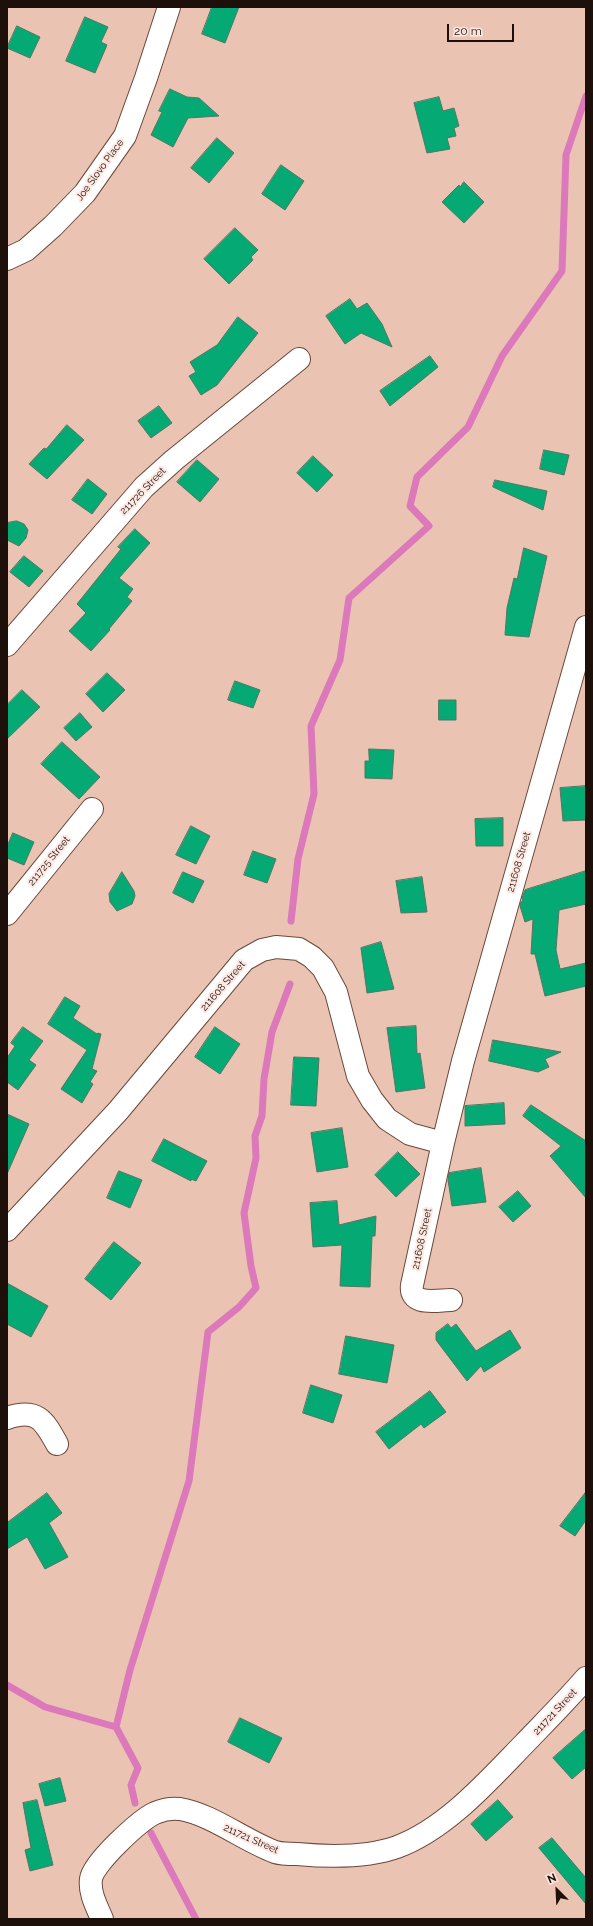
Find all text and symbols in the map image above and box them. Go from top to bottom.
scale bar [449,16,516,42]
text: 20 m [454,24,482,38]
street label: Joe Slovo Place [74,137,126,203]
street label: 211726 Street [118,465,168,517]
street label: 211608 Street [505,830,533,894]
street label: 211725 Street [25,834,73,888]
street label: 211608 Street [198,959,248,1013]
street label: 211608 Street [410,1207,434,1271]
street label: 211721 Street [531,1686,579,1738]
street label: 211721 Street [222,1822,280,1856]
north arrow [537,1870,577,1910]
text: N [545,1871,558,1886]

